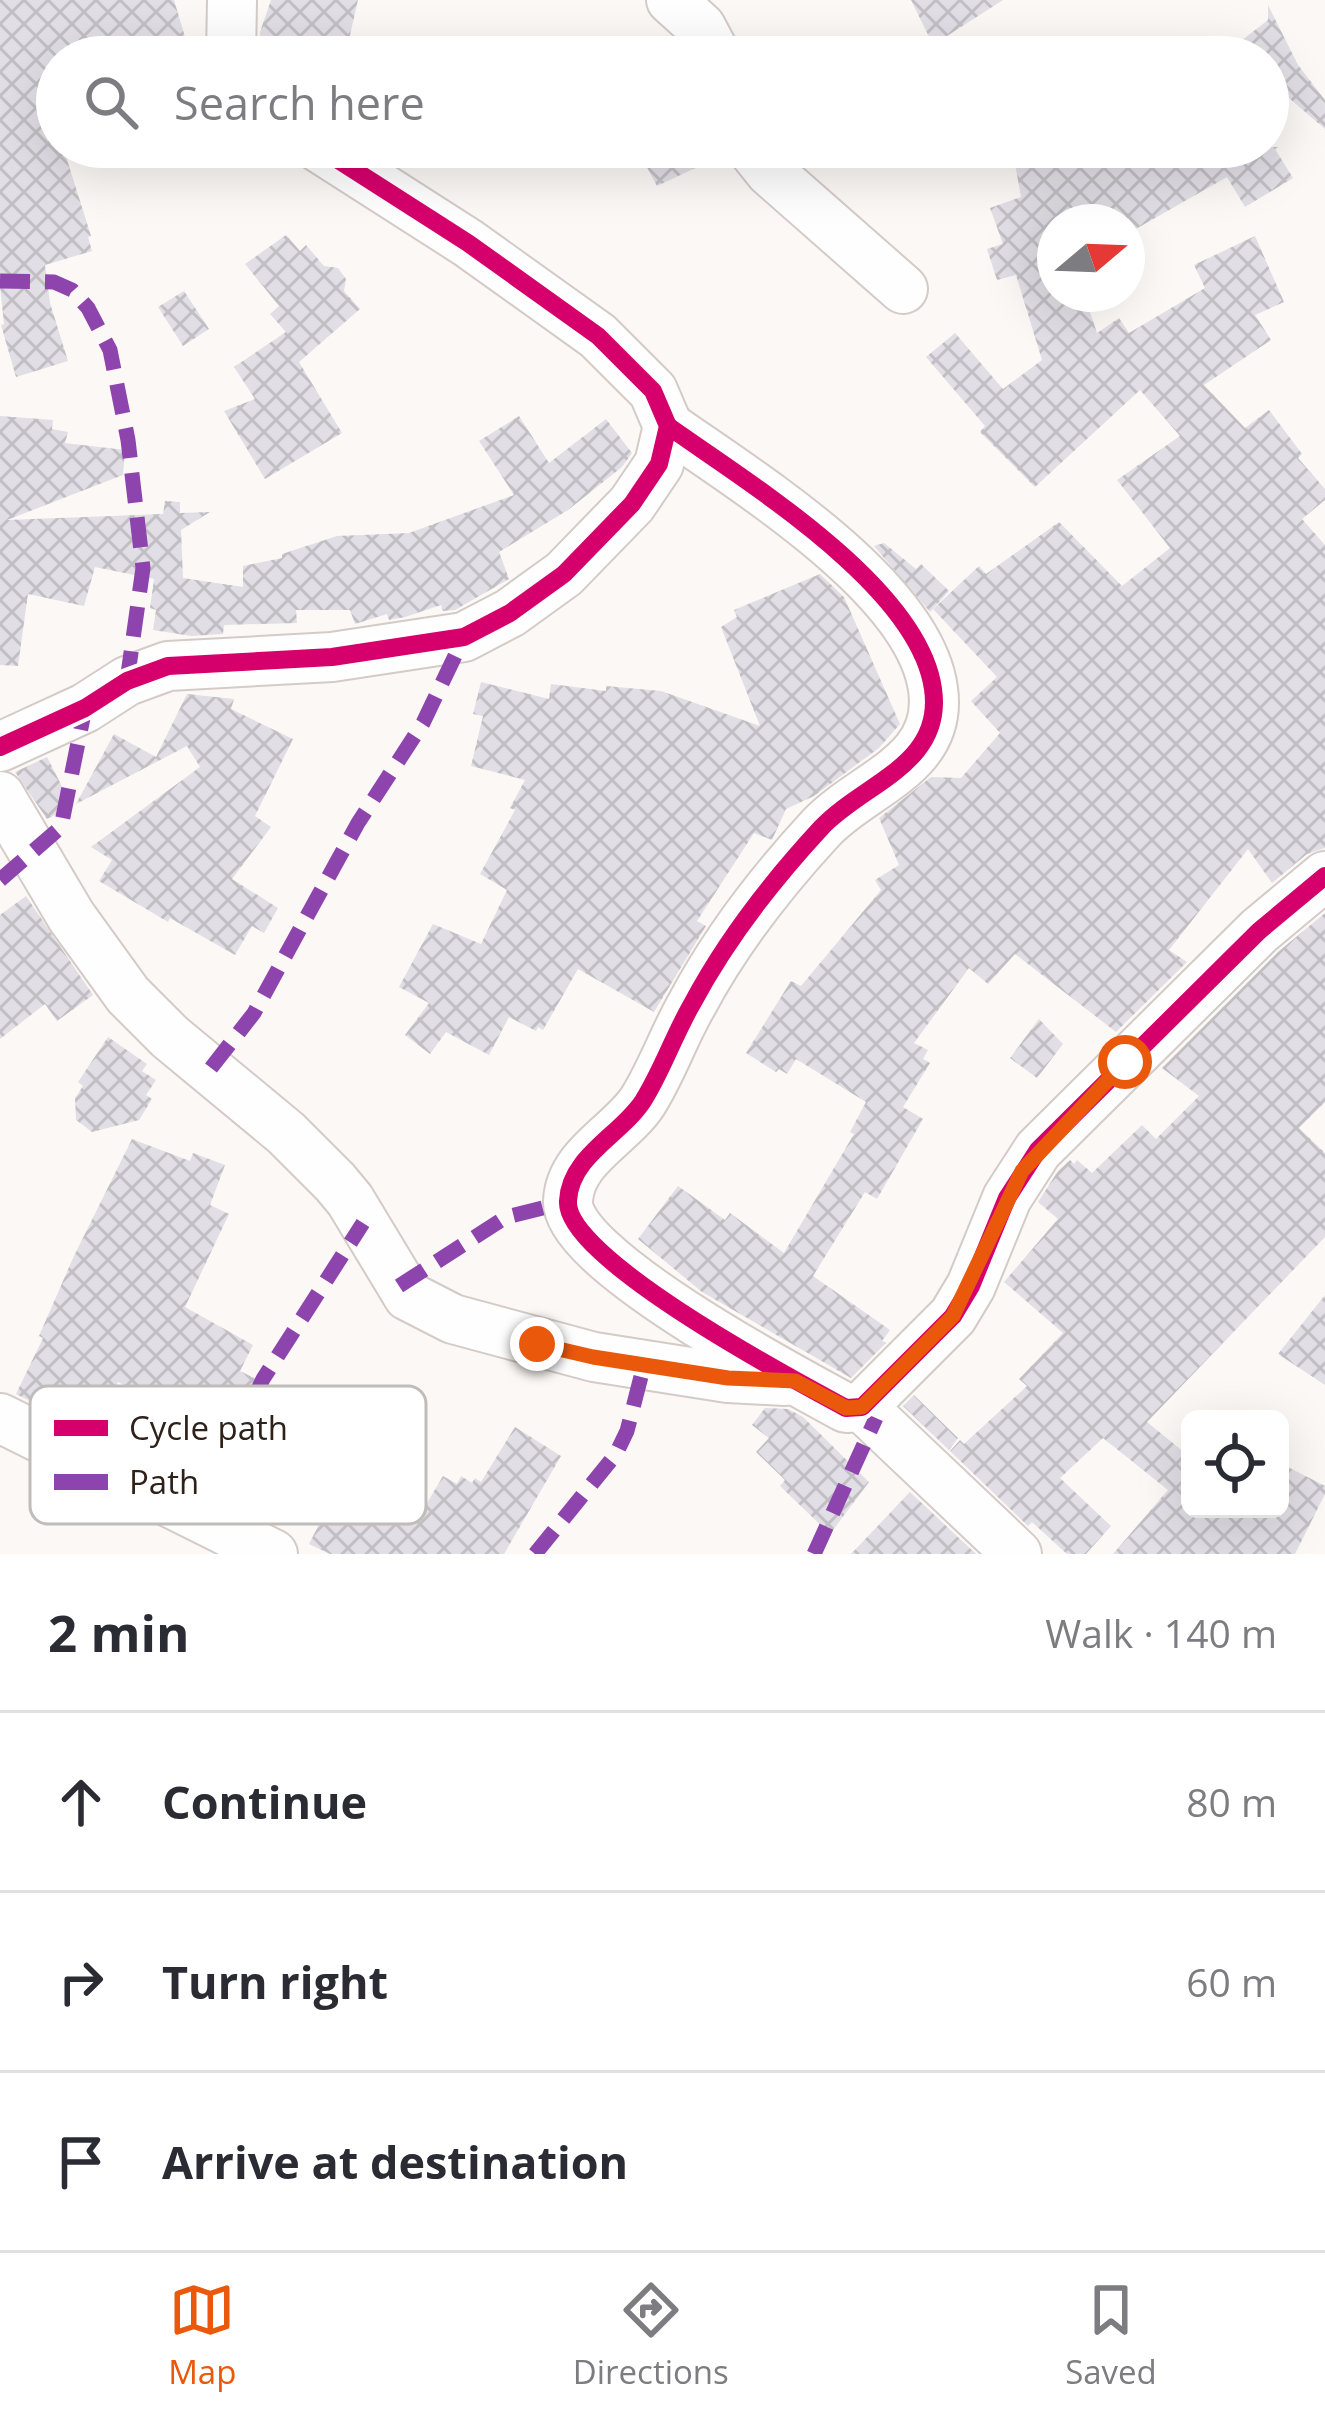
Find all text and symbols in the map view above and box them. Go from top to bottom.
search box [36,36,1289,168]
icon: search [78,69,144,135]
text: Search here [174,72,425,133]
north arrow [1037,204,1145,312]
route start [1098,1035,1152,1089]
route end [510,1317,564,1371]
legend [30,1386,426,1524]
text: Cycle path [129,1405,288,1450]
map controls [1181,1410,1289,1518]
button: locate [1181,1410,1289,1518]
text: Path [129,1459,199,1504]
text: 2 min [48,1597,190,1667]
text: Walk · 140 m [1045,1606,1277,1659]
icon: ahead [48,1769,114,1835]
text: Continue [162,1771,367,1832]
text: 80 m [1186,1775,1277,1828]
icon: right [48,1949,114,2015]
text: Turn right [162,1951,388,2012]
text: 60 m [1186,1955,1277,2008]
icon: arrive [48,2129,114,2195]
text: Arrive at destination [162,2131,628,2192]
tab: Map [168,2277,236,2394]
tab: Directions [573,2277,729,2394]
tab: Saved [1065,2277,1157,2394]

